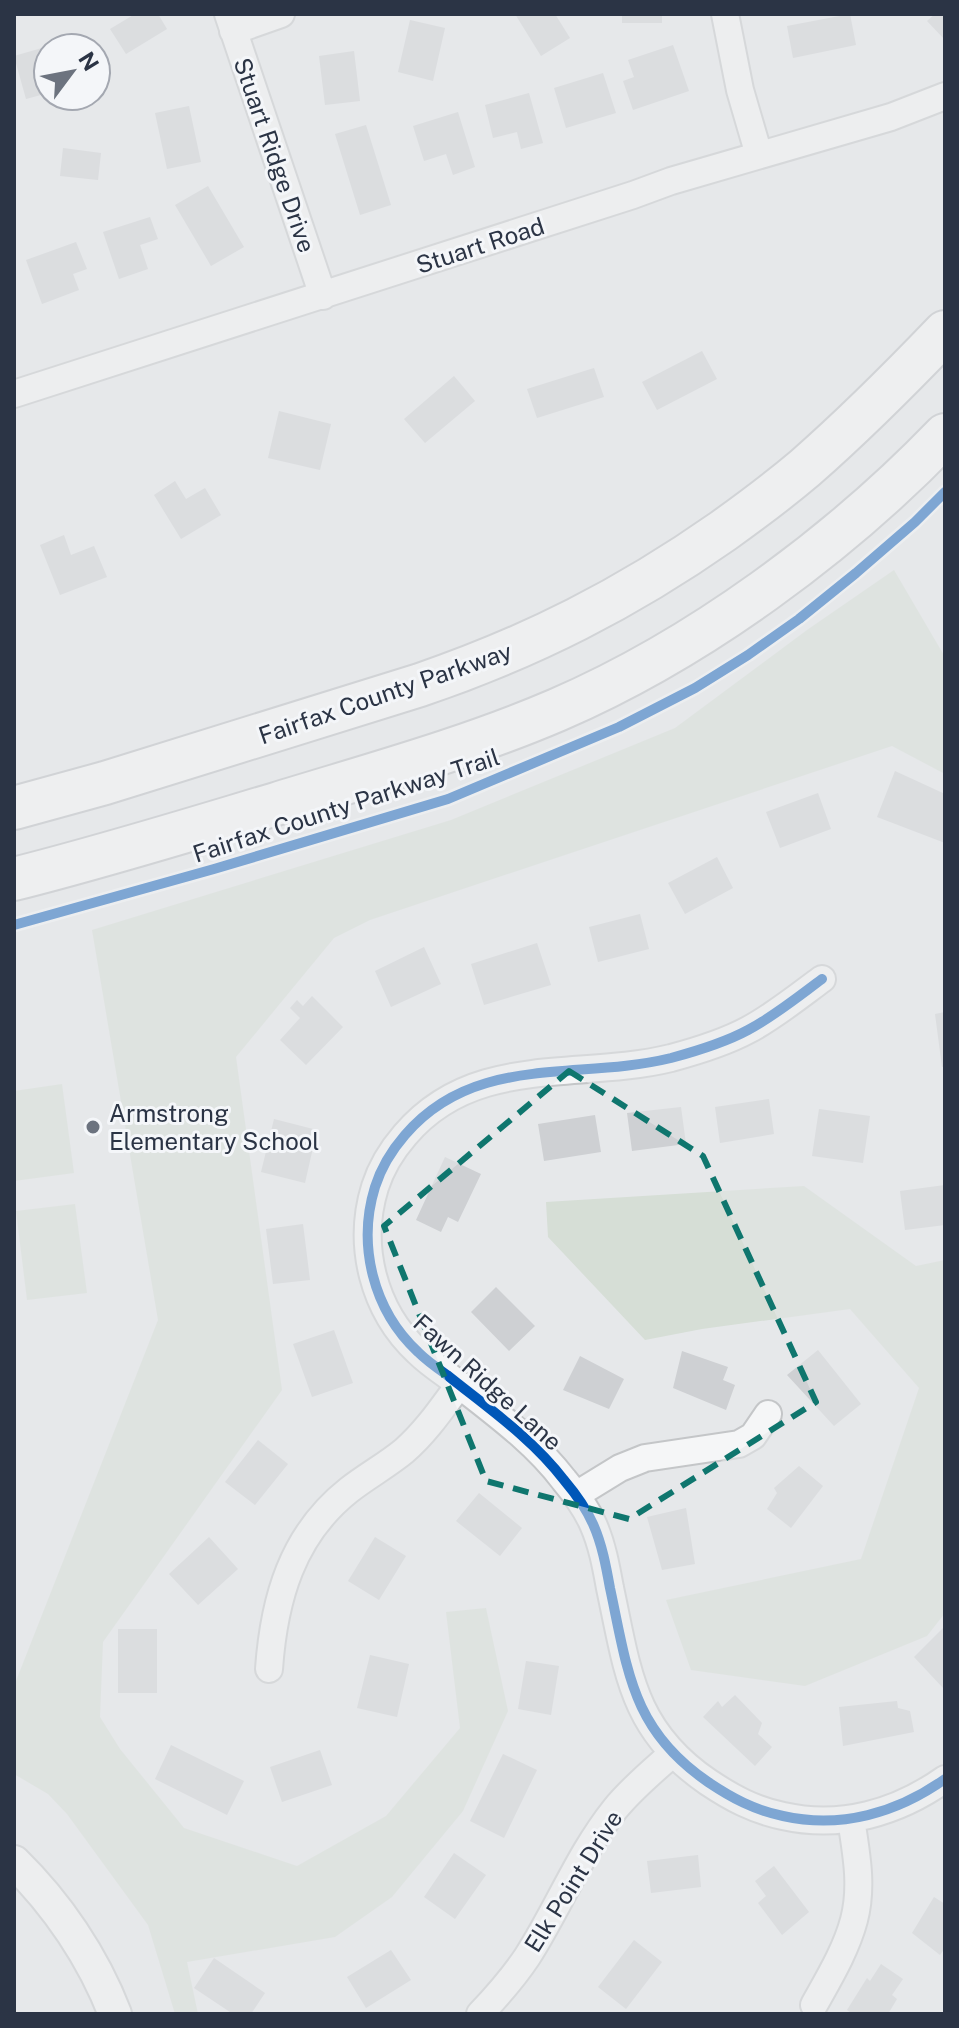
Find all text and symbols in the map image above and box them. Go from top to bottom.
north arrow [32,32,112,112]
text: N [73,47,105,76]
street label: Stuart Ridge Drive [229,54,321,256]
street label: Stuart Road [412,211,548,279]
street label: Fairfax County Parkway [255,636,515,750]
street label: Fairfax County Parkway Trail [189,742,503,868]
place label: Armstrong Elementary School [109,1099,320,1155]
marker: Armstrong Elementary School [84,1118,102,1136]
street label: Fawn Ridge Lane [408,1308,568,1456]
street label: Elk Point Drive [518,1805,628,1957]

